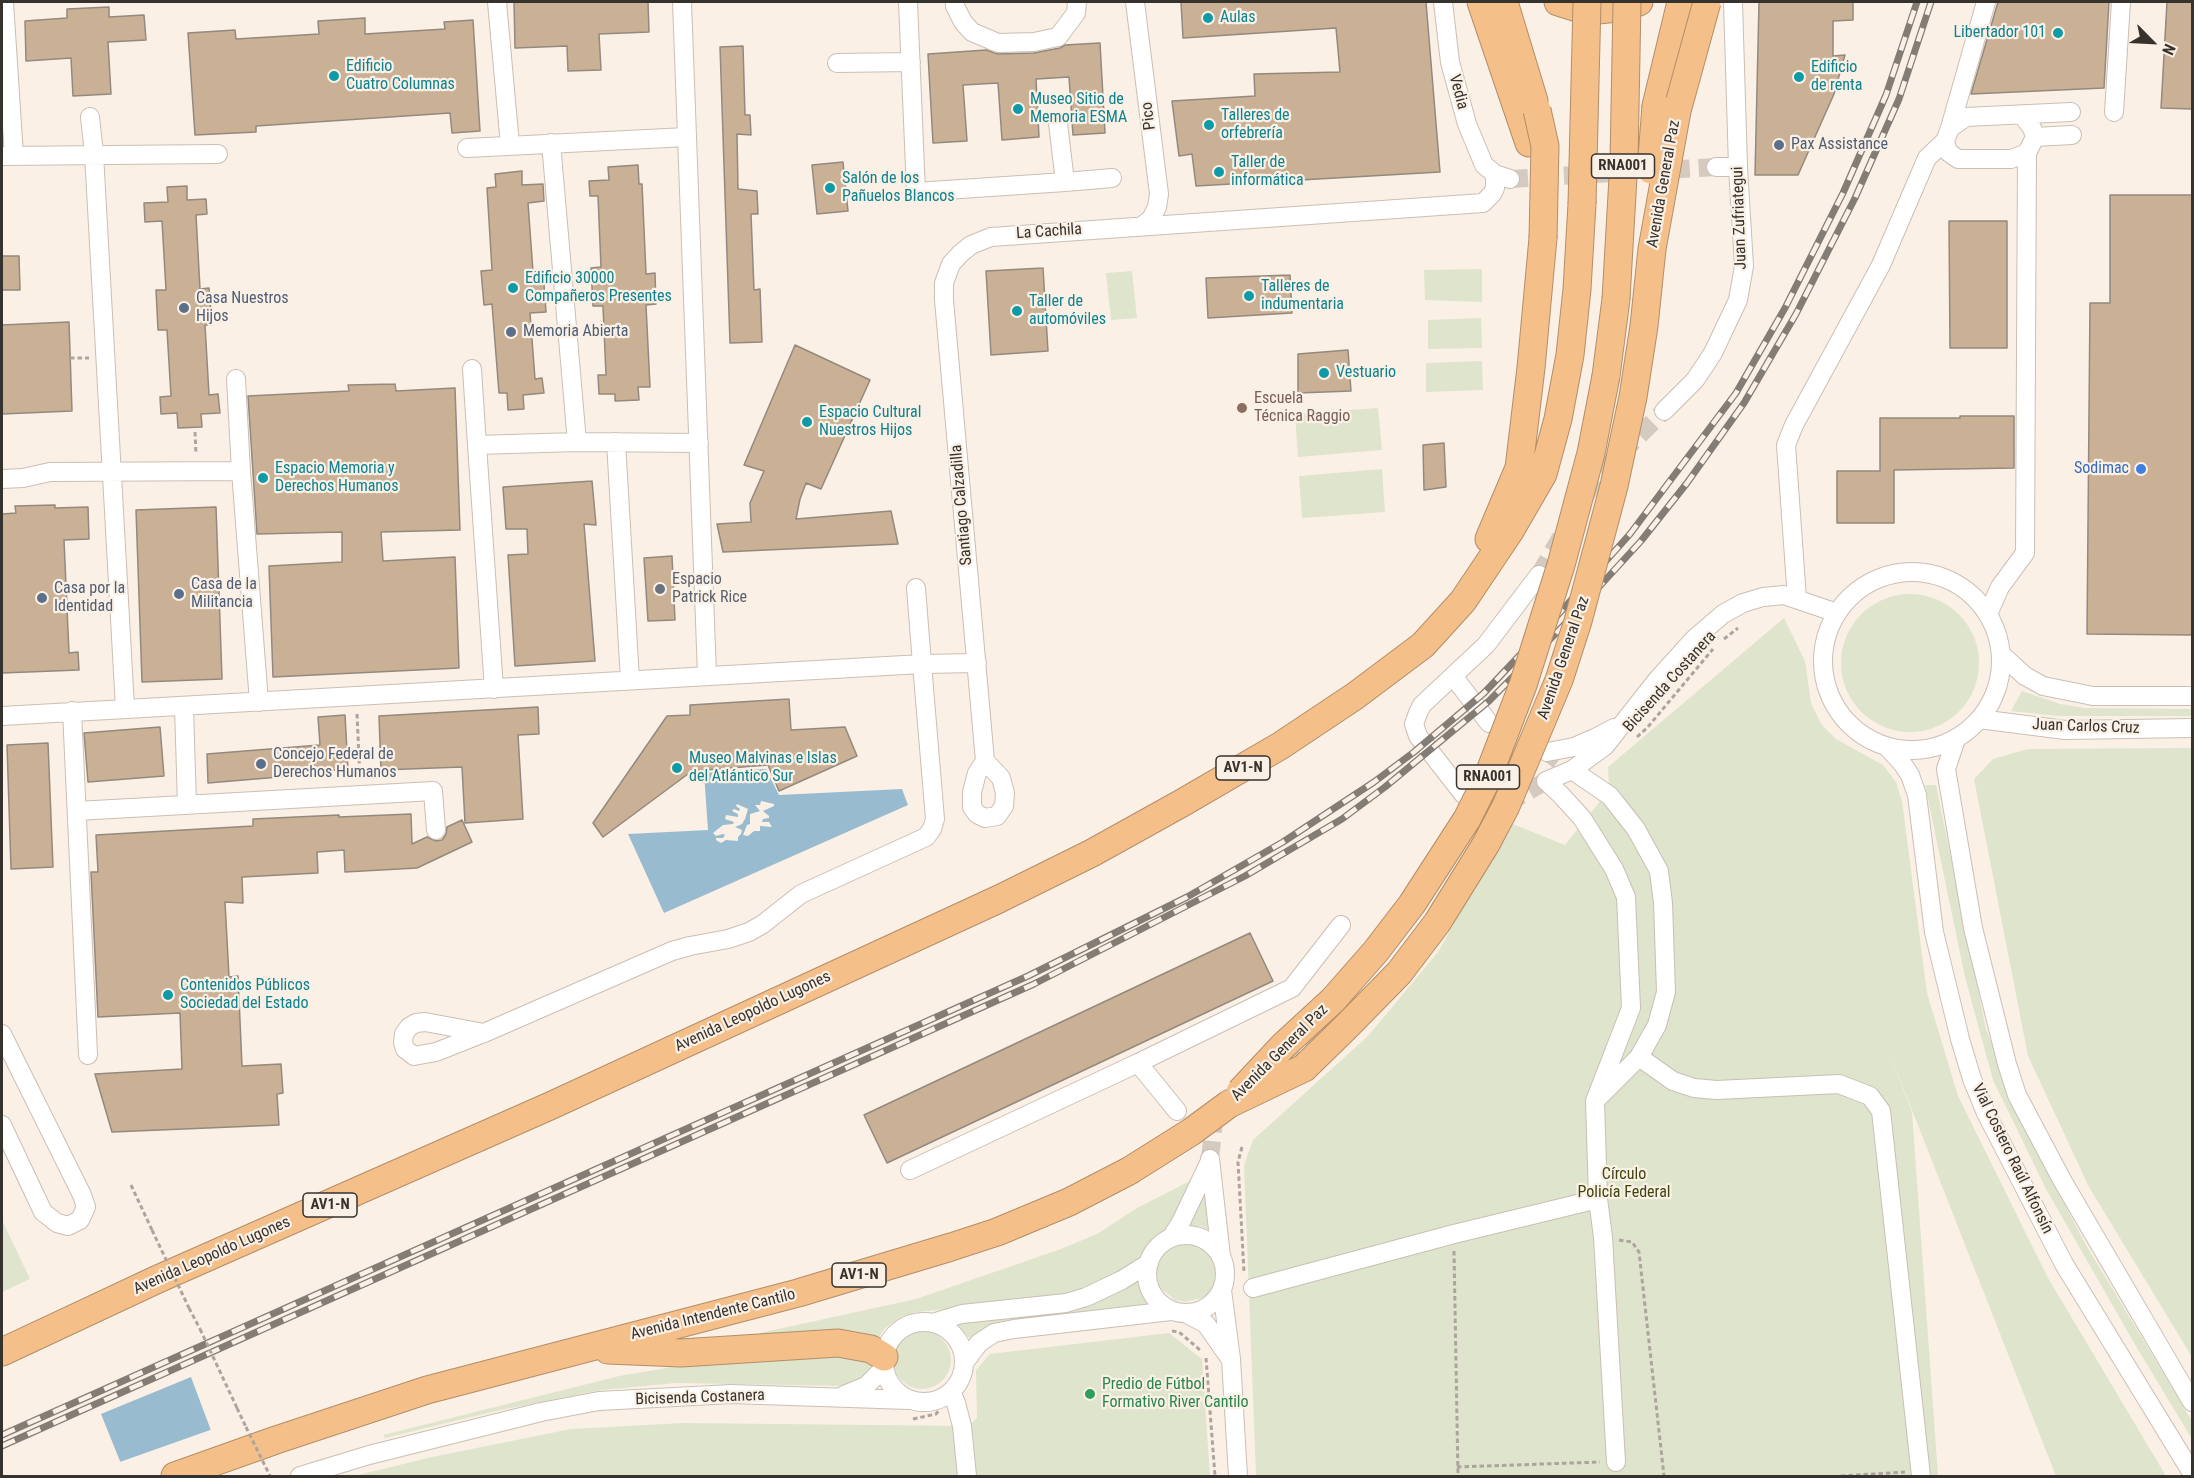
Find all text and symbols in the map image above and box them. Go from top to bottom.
place label: Aulas [1220,8,1256,28]
marker: Aulas [1201,11,1215,25]
north arrow [2122,12,2182,72]
place label: Libertador 101 [1953,23,2046,43]
marker: Libertador 101 [2051,26,2065,40]
text: N [2158,41,2180,58]
place label: Edificio Cuatro Columnas [346,57,455,95]
place label: Edificio de renta [1811,58,1862,96]
marker: Edificio Cuatro Columnas [327,69,341,83]
marker: Edificio de renta [1792,70,1806,84]
street label: Vedia [1444,72,1472,112]
place label: Museo Sitio de Memoria ESMA [1030,90,1127,128]
street label: Pico [1138,101,1160,131]
marker: Museo Sitio de Memoria ESMA [1011,102,1025,116]
place label: Talleres de orfebrería [1221,106,1290,144]
marker: Talleres de orfebrería [1202,118,1216,132]
street label: Avenida General Paz [1643,119,1685,249]
place label: Pax Assistance [1791,135,1888,155]
marker: Pax Assistance [1772,138,1786,152]
place label: Taller de informática [1231,153,1304,191]
road number: RNA001 [1592,154,1654,178]
marker: Taller de informática [1212,165,1226,179]
street label: Juan Zufriategui [1729,166,1751,270]
place label: Salón de los Pañuelos Blancos [842,169,955,207]
marker: Salón de los Pañuelos Blancos [823,181,837,195]
street label: La Cachila [1016,220,1082,244]
place label: Edificio 30000 Compañeros Presentes [525,269,672,307]
place label: Talleres de indumentaria [1261,277,1344,315]
marker: Edificio 30000 Compañeros Presentes [506,281,520,295]
place label: Casa Nuestros Hijos [196,289,289,327]
marker: Talleres de indumentaria [1242,289,1256,303]
place label: Taller de automóviles [1029,292,1106,330]
marker: Casa Nuestros Hijos [177,301,191,315]
marker: Taller de automóviles [1010,304,1024,318]
place label: Memoria Abierta [523,322,628,342]
marker: Memoria Abierta [504,325,518,339]
place label: Vestuario [1336,363,1396,383]
marker: Vestuario [1317,366,1331,380]
place label: Escuela Técnica Raggio [1254,389,1350,427]
marker: Escuela Técnica Raggio [1235,401,1249,415]
place label: Espacio Cultural Nuestros Hijos [819,403,921,441]
marker: Espacio Cultural Nuestros Hijos [800,415,814,429]
street label: Santiago Calzadilla [947,444,977,566]
place label: Espacio Memoria y Derechos Humanos [275,459,398,497]
place label: Sodimac [2074,459,2129,479]
marker: Sodimac [2134,462,2148,476]
marker: Espacio Memoria y Derechos Humanos [256,471,270,485]
place label: Espacio Patrick Rice [672,570,747,608]
place label: Casa de la Militancia [191,575,257,613]
place label: Casa por la Identidad [54,579,125,617]
marker: Espacio Patrick Rice [653,582,667,596]
marker: Casa de la Militancia [172,587,186,601]
marker: Casa por la Identidad [35,591,49,605]
street label: Avenida General Paz [1534,594,1594,722]
street label: Bicisenda Costanera [1620,627,1720,737]
street label: Juan Carlos Cruz [2032,716,2140,738]
place label: Concejo Federal de Derechos Humanos [273,745,396,783]
place label: Museo Malvinas e Islas del Atlántico Sur [689,749,837,787]
road number: AV1-N [1216,756,1270,780]
marker: Concejo Federal de Derechos Humanos [254,757,268,771]
marker: Museo Malvinas e Islas del Atlántico Sur [670,761,684,775]
road number: RNA001 [1456,765,1520,789]
street label: Avenida Leopoldo Lugones [672,967,834,1057]
place label: Contenidos Públicos Sociedad del Estado [180,976,310,1014]
marker: Contenidos Públicos Sociedad del Estado [161,988,175,1002]
street label: Avenida General Paz [1228,1001,1332,1105]
street label: Vial Costero Raúl Alfonsín [1967,1081,2057,1237]
park label: Círculo Policía Federal [1578,1165,1670,1203]
road number: AV1-N [303,1193,357,1217]
street label: Avenida Leopoldo Lugones [131,1213,293,1299]
road number: AV1-N [832,1263,886,1287]
street label: Avenida Intendente Cantilo [629,1285,797,1345]
place label: Predio de Fútbol Formativo River Cantilo [1102,1375,1249,1413]
street label: Bicisenda Costanera [635,1386,765,1410]
marker: Predio de Fútbol Formativo River Cantilo [1083,1387,1097,1401]

